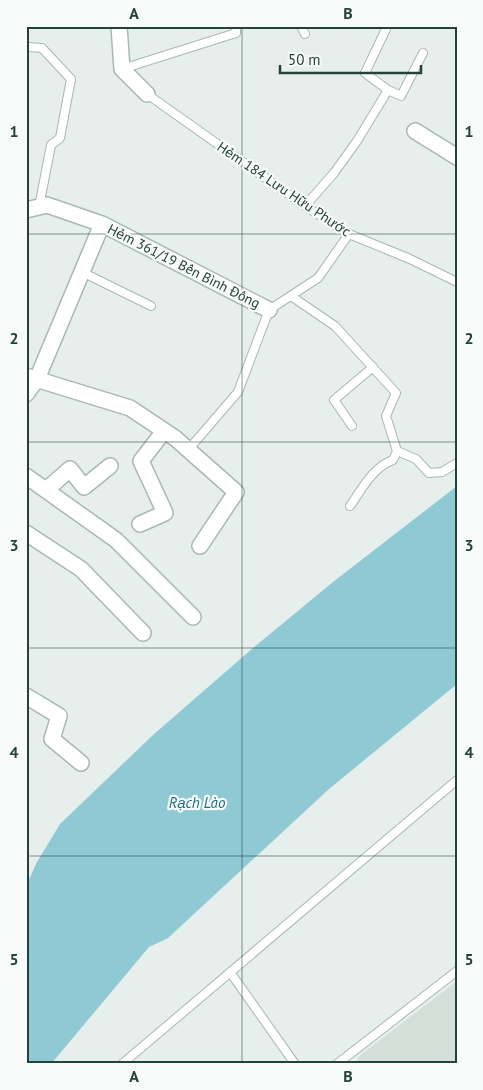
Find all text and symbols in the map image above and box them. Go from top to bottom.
text: A [129,3,139,23]
text: B [343,3,353,23]
scale bar [280,42,422,74]
text: 50 m [288,50,321,69]
text: 1 [9,121,19,141]
text: 1 [464,121,474,141]
street label: Hẻm 184 Lưu Hữu Phước [214,138,354,240]
street label: Hẻm 361/19 Bến Bình Đông [105,220,263,312]
text: 2 [9,328,19,348]
text: 2 [464,328,474,348]
text: 3 [9,535,19,555]
text: 3 [464,535,474,555]
text: 4 [9,742,19,762]
text: 4 [464,742,474,762]
water label: Rạch Lào [169,793,225,812]
text: 5 [9,949,19,969]
text: 5 [464,949,474,969]
text: A [129,1066,139,1086]
text: B [343,1066,353,1086]

